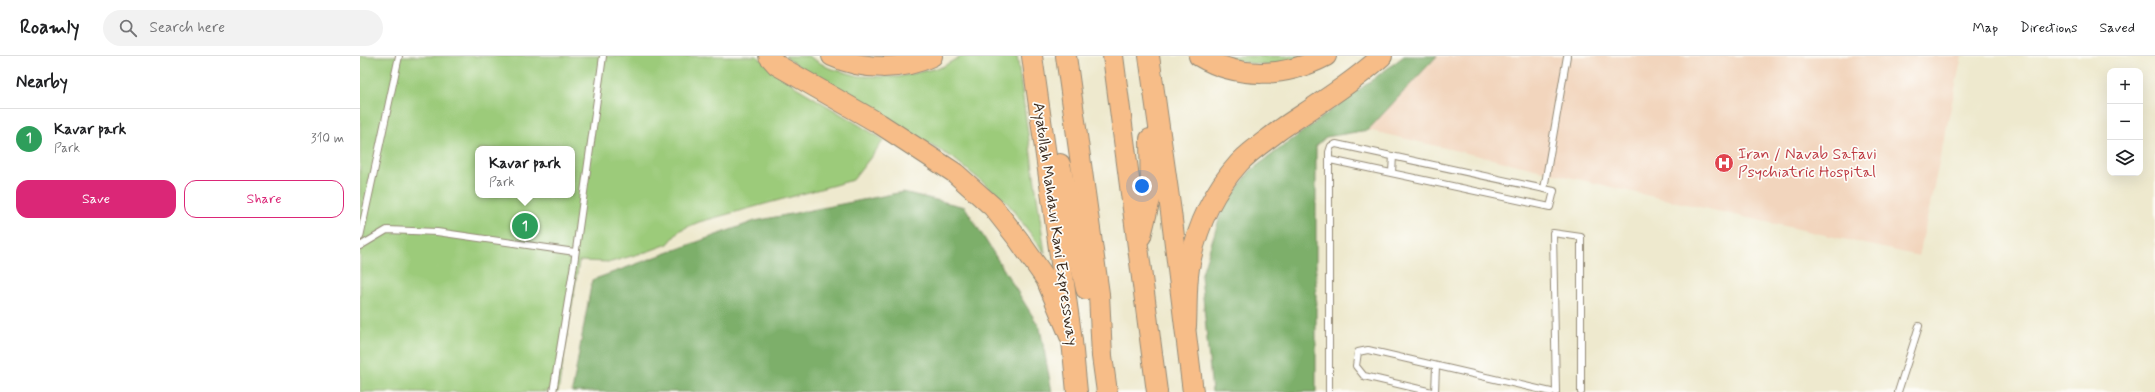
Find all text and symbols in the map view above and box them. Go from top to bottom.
search box [103,10,383,46]
text: Roamly [20,15,79,40]
icon: search [117,17,139,39]
text: Search here [149,18,225,38]
text: Map [1972,19,1998,37]
text: Directions [2020,19,2078,37]
text: Saved [2100,19,2135,37]
map controls [2107,68,2143,176]
button: + [2107,68,2143,104]
text: Nearby [16,71,68,93]
street label: Ayatollah Mahdavi Kani Expressway [1028,101,1082,347]
button: − [2107,104,2143,140]
text: Kavar park [54,120,126,140]
text: 1 [26,130,32,147]
text: 310 m [311,130,344,147]
text: Park [54,140,80,157]
button: layers [2107,140,2143,176]
place label: Iran / Navab Safavi Psychiatric Hospital [1738,144,1877,183]
popup [475,146,575,198]
hospital icon: Iran / Navab Safavi Psychiatric Hospital [1713,152,1735,174]
text: Kavar park [489,154,561,174]
text: Park [489,174,515,191]
your location [1132,176,1152,196]
button: Save [16,180,176,218]
button: Share [184,180,344,218]
pin: 1 [512,211,538,241]

